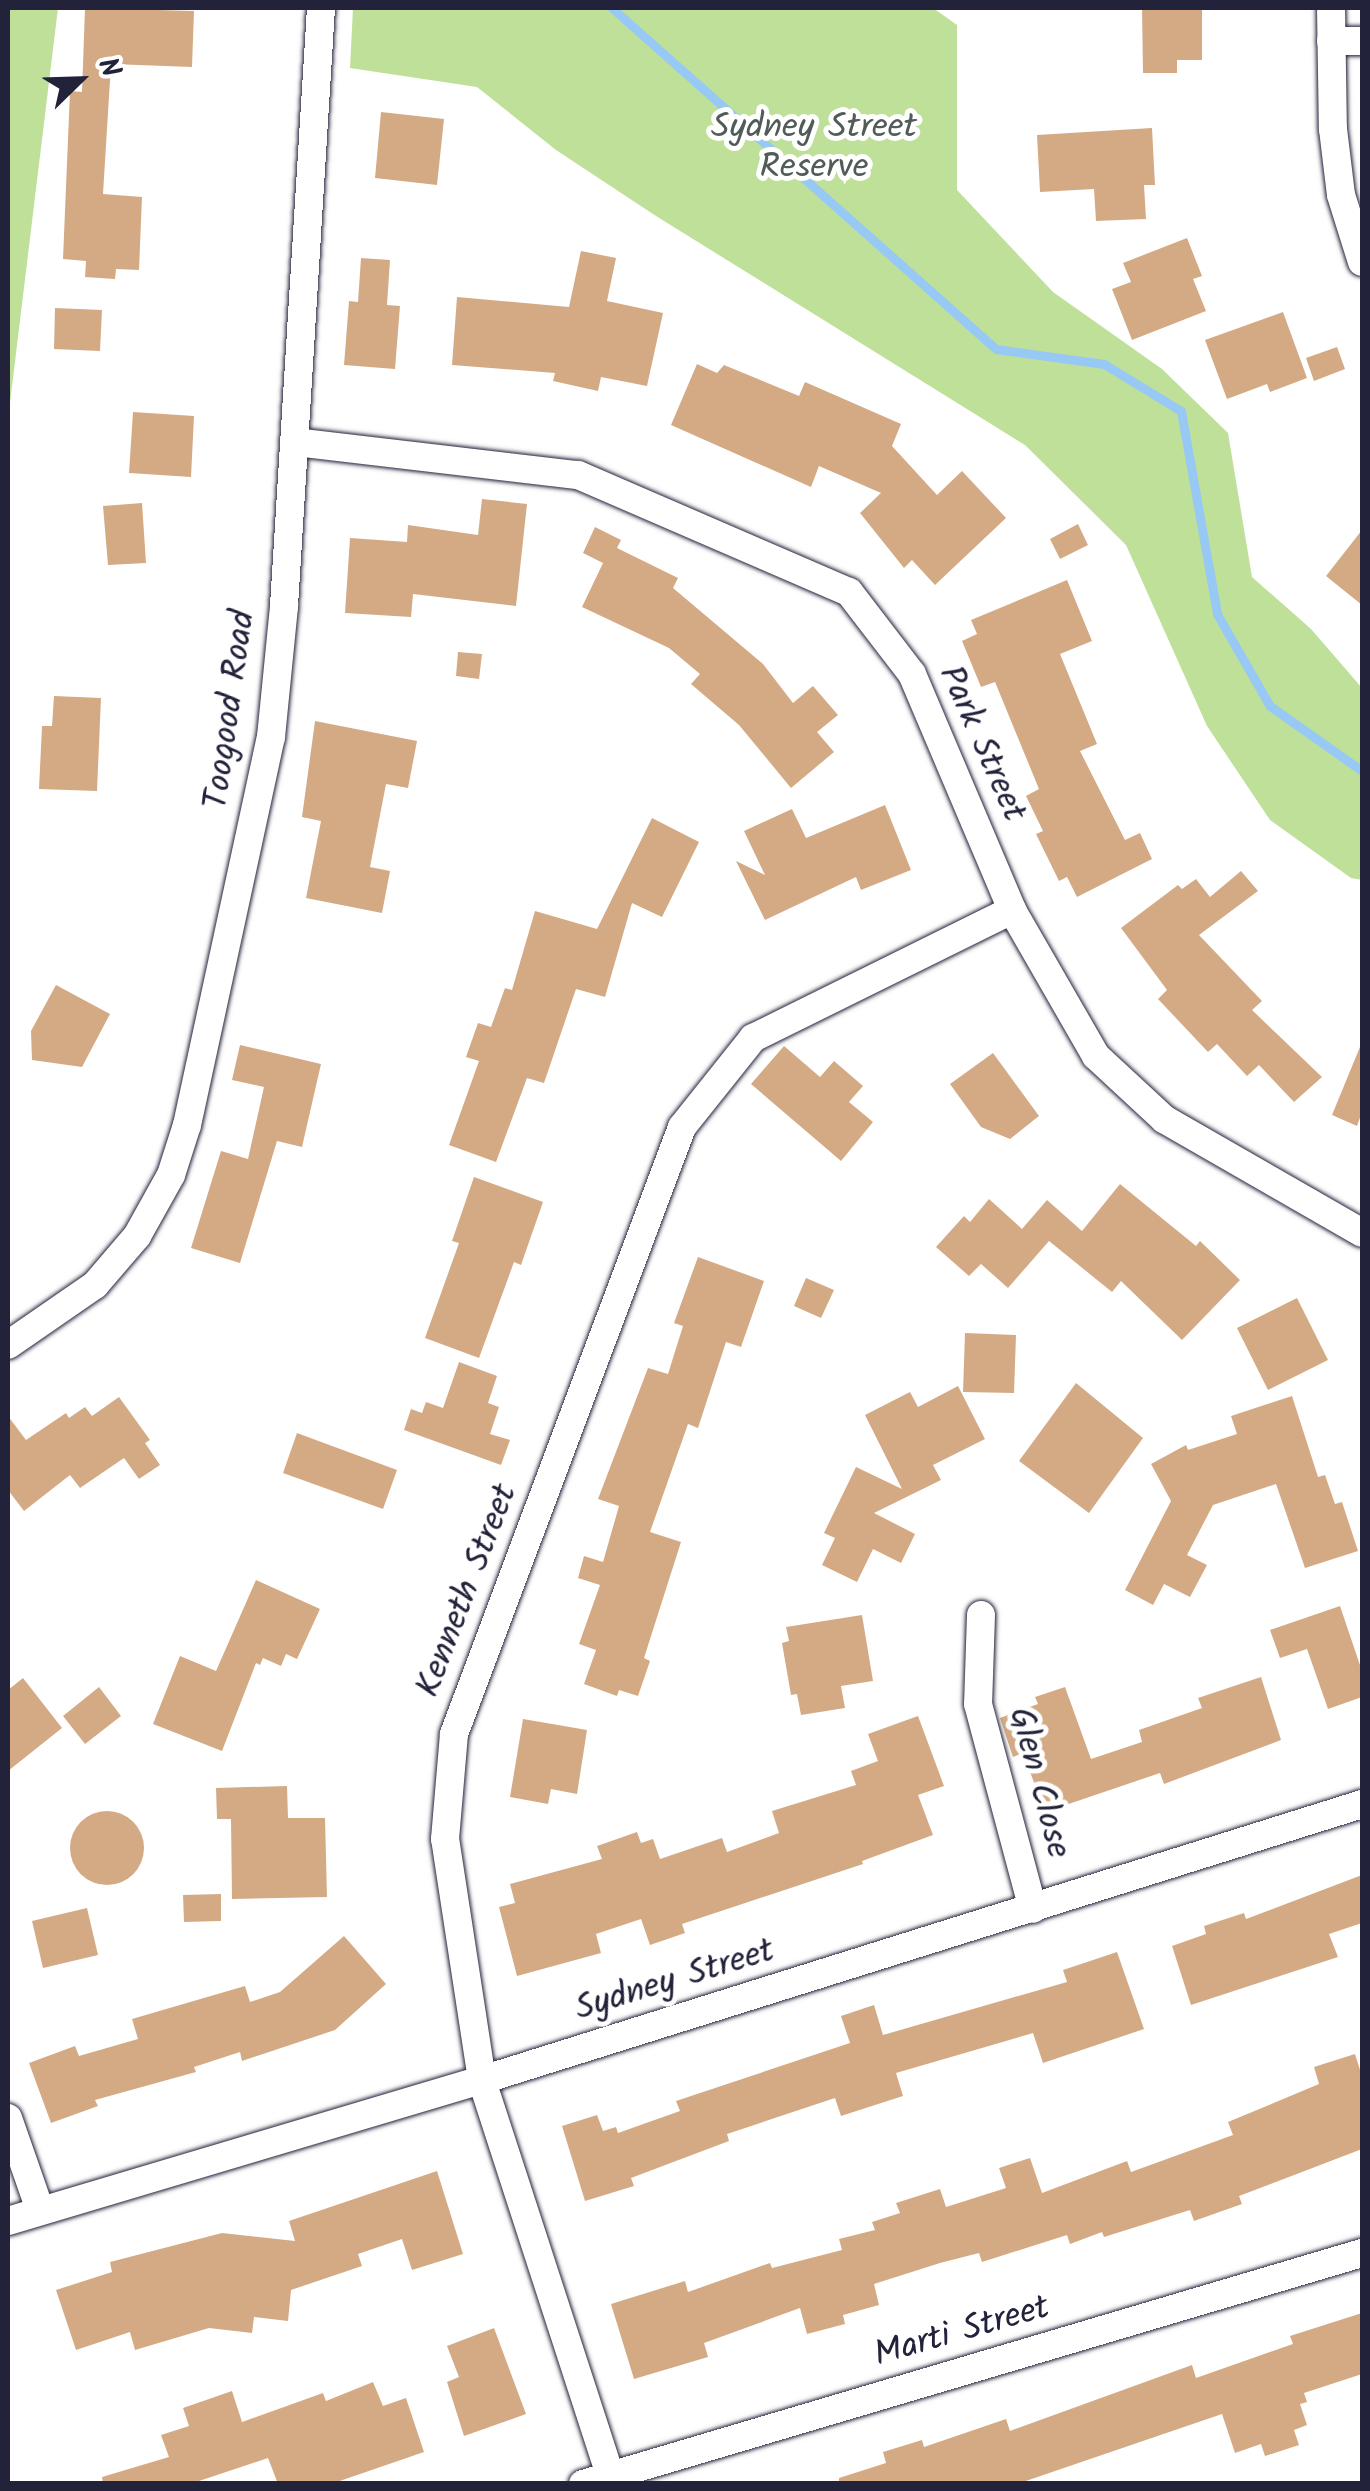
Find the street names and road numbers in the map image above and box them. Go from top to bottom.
street label: Toogood Road [196,608,266,812]
street label: Park Street [928,660,1034,828]
street label: Kenneth Street [408,1479,528,1703]
street label: Glen Close [998,1703,1078,1863]
street label: Sydney Street [570,1931,780,2031]
street label: Marti Street [870,2287,1054,2377]

